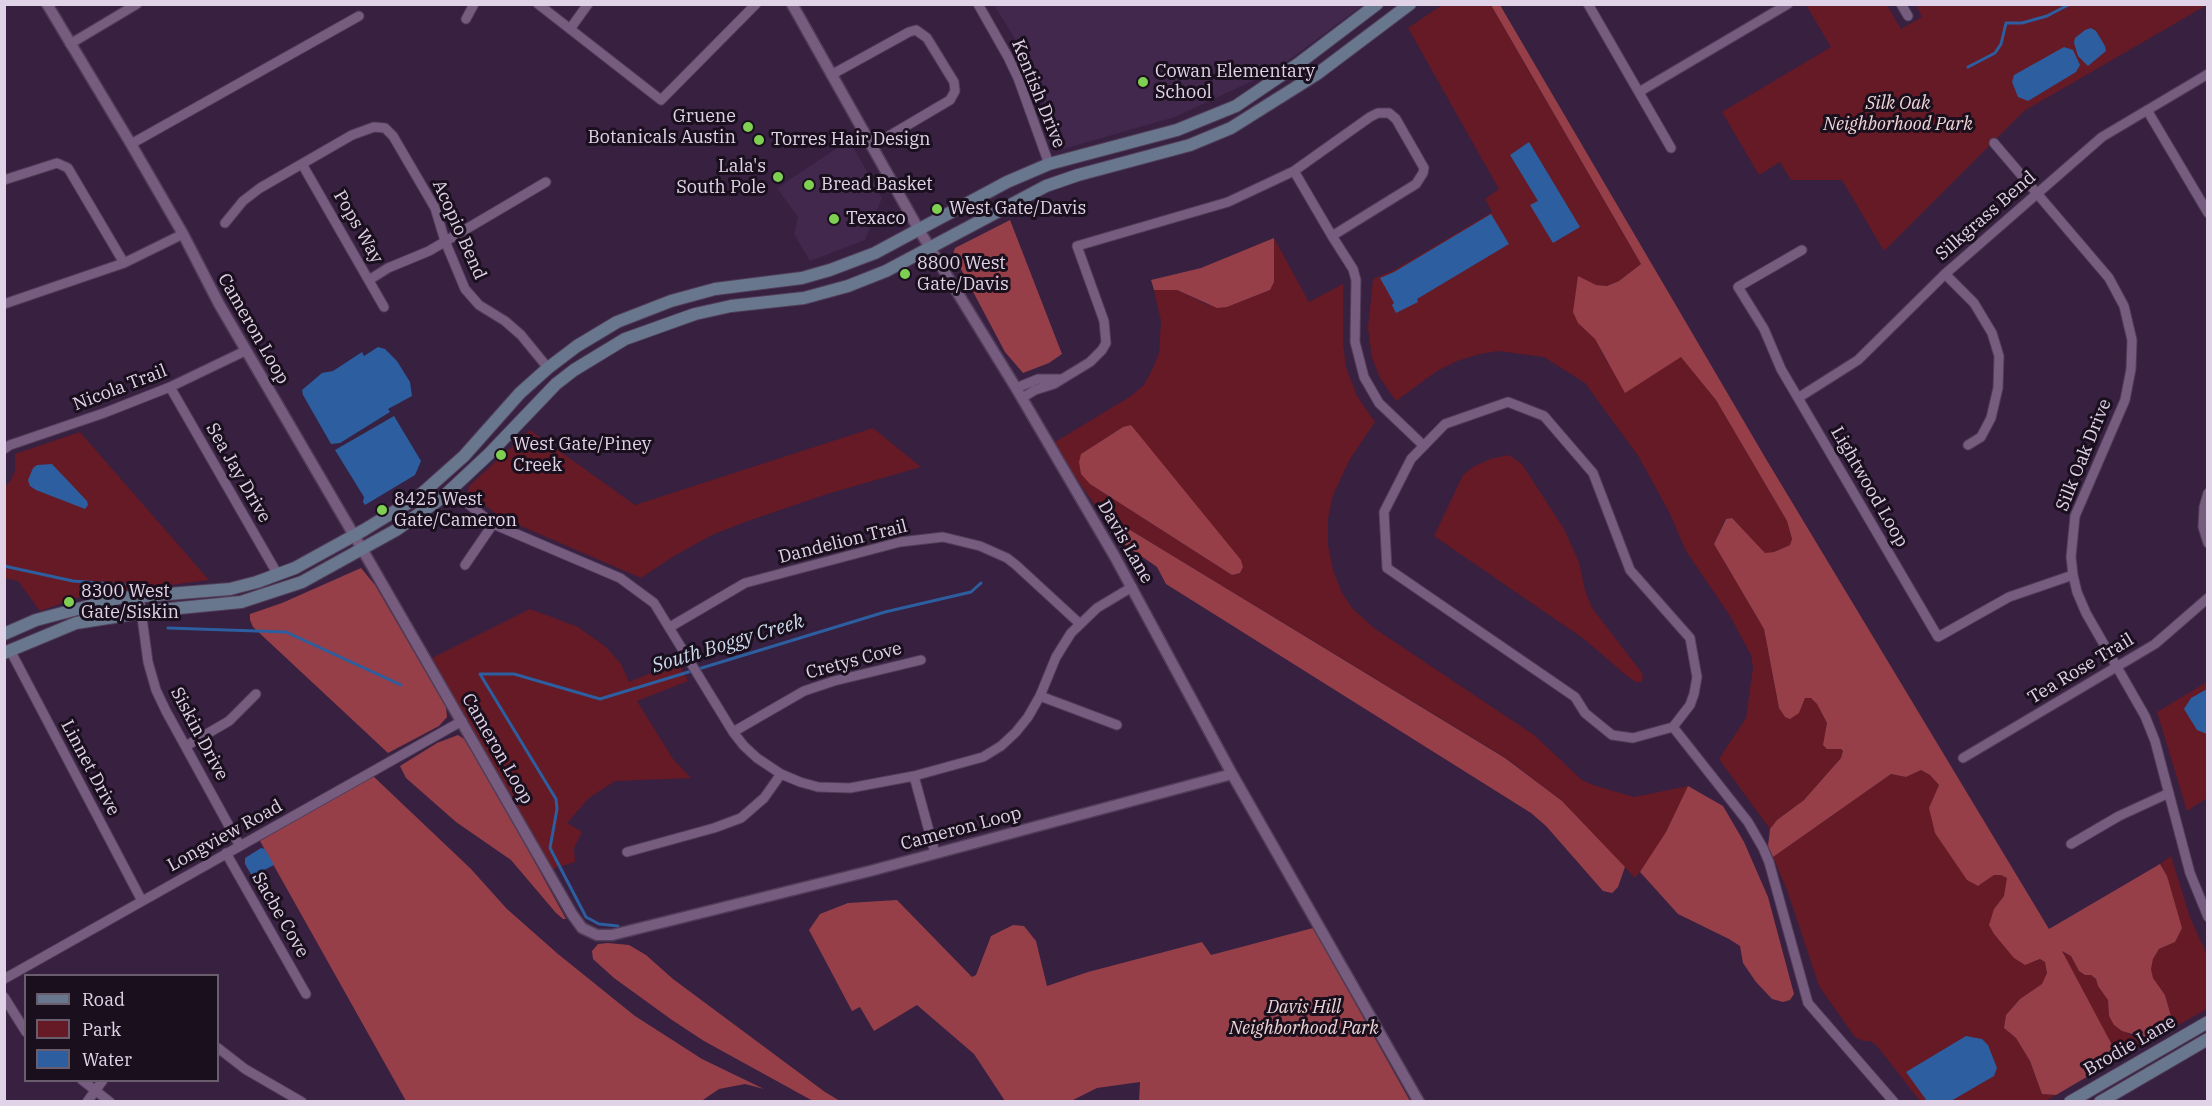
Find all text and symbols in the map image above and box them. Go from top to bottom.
street label: Kentish Drive [1006,37,1070,151]
place label: Cowan Elementary School [1155,61,1315,104]
marker: Cowan Elementary School [1136,75,1150,89]
park label: Silk Oak Neighborhood Park [1823,93,1973,136]
place label: Gruene Botanicals Austin [588,106,736,148]
marker: Gruene Botanicals Austin [741,120,755,134]
place label: Torres Hair Design [771,129,931,151]
marker: Torres Hair Design [752,133,766,147]
place label: Lala's South Pole [676,156,766,198]
street label: Silkgrass Bend [1932,167,2040,265]
marker: Lala's South Pole [771,170,785,184]
place label: Bread Basket [821,174,933,196]
street label: Acopio Bend [427,177,491,283]
marker: Bread Basket [802,178,816,192]
street label: Pops Way [328,187,388,267]
place label: West Gate/Davis [949,198,1086,220]
marker: West Gate/Davis [930,202,944,216]
place label: Texaco [846,208,906,230]
marker: Texaco [827,212,841,226]
place label: 8800 West Gate/Davis [917,253,1009,296]
marker: 8800 West Gate/Davis [898,267,912,281]
street label: Cameron Loop [213,270,293,388]
street label: Nicola Trail [70,360,170,416]
street label: Silk Oak Drive [2052,396,2116,514]
street label: Sea Jay Drive [201,419,275,527]
street label: Lightwood Loop [1826,423,1912,551]
place label: West Gate/Piney Creek [513,434,651,476]
marker: West Gate/Piney Creek [494,448,508,462]
place label: 8425 West Gate/Cameron [394,489,517,532]
street label: Davis Lane [1093,497,1157,587]
marker: 8425 West Gate/Cameron [375,503,389,517]
street label: Dandelion Trail [776,516,910,568]
place label: 8300 West Gate/Siskin [81,581,179,624]
marker: 8300 West Gate/Siskin [62,595,76,609]
water label: South Boggy Creek [649,609,807,679]
street label: Tea Rose Trail [2024,629,2138,709]
street label: Cretys Cove [804,638,904,684]
street label: Siskin Drive [165,684,233,784]
street label: Cameron Loop [457,690,537,808]
street label: Linnet Drive [56,717,124,819]
street label: Longview Road [164,795,286,877]
street label: Cameron Loop [898,803,1024,855]
street label: Sacbe Cove [247,868,313,962]
legend [24,974,219,1082]
text: Road [82,988,125,1011]
park label: Davis Hill Neighborhood Park [1229,997,1379,1040]
street label: Brodie Lane [2080,1011,2180,1081]
text: Park [82,1018,121,1041]
text: Water [82,1048,132,1071]

